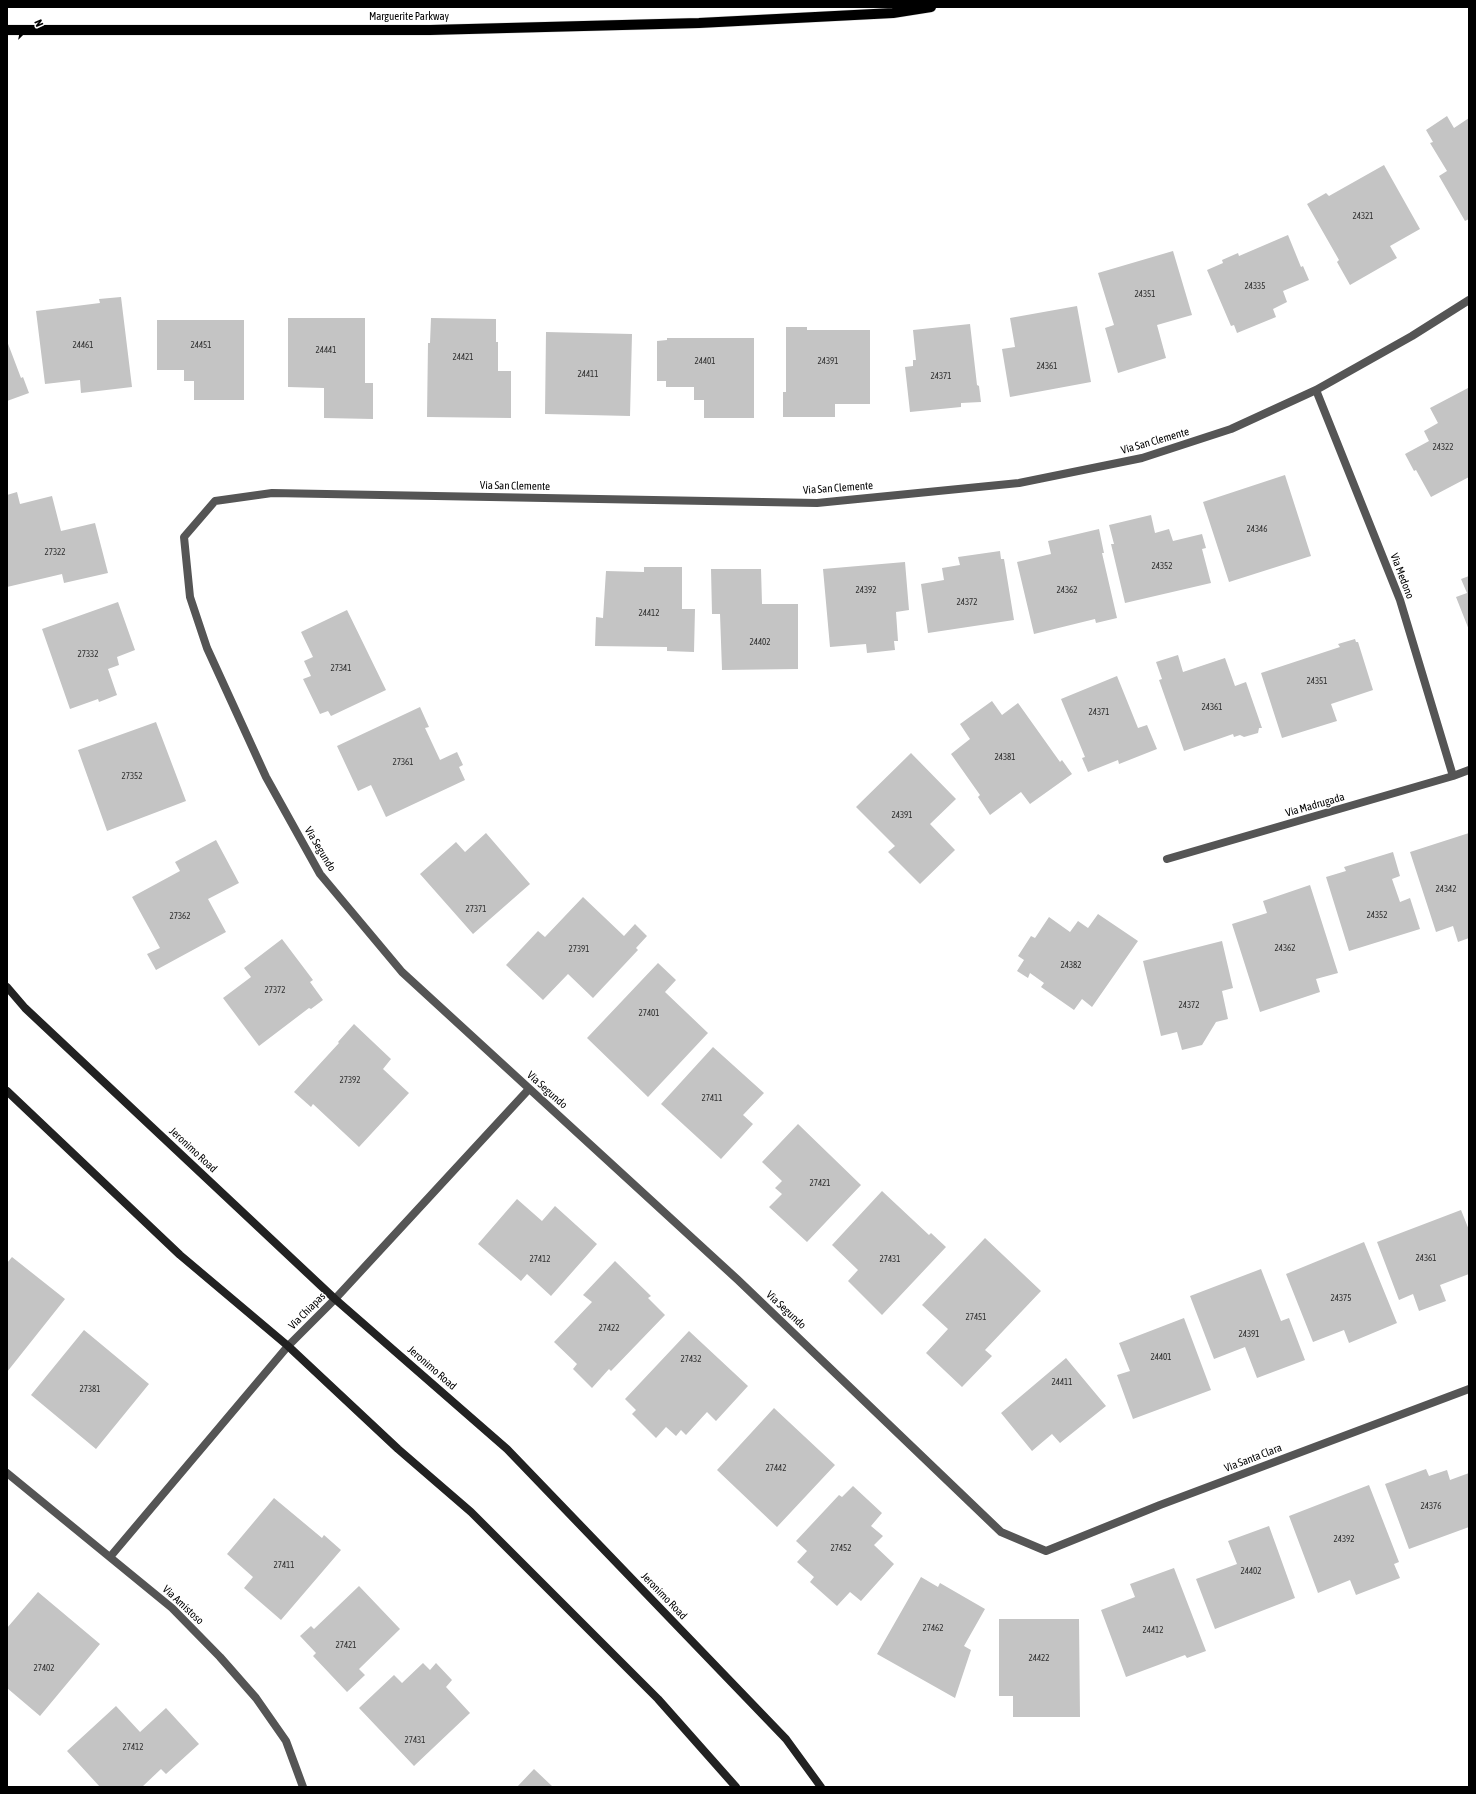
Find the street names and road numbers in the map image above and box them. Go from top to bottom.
street label: Marguerite Parkway [369,10,449,24]
street label: Via San Clemente [1119,425,1191,457]
street label: Via San Clemente [480,479,550,493]
street label: Via San Clemente [803,479,873,497]
street label: Via Medono [1387,551,1417,601]
street label: Via Madrugada [1284,790,1346,820]
street label: Via Segundo [301,824,339,874]
street label: Via Segundo [524,1068,570,1112]
street label: Jeronimo Road [166,1125,220,1175]
street label: Via Segundo [763,1288,809,1332]
street label: Via Chiapas [286,1290,328,1332]
street label: Jeronimo Road [405,1343,459,1393]
street label: Via Santa Clara [1222,1441,1284,1475]
street label: Jeronimo Road [638,1570,690,1622]
street label: Via Amistoso [160,1583,206,1627]

